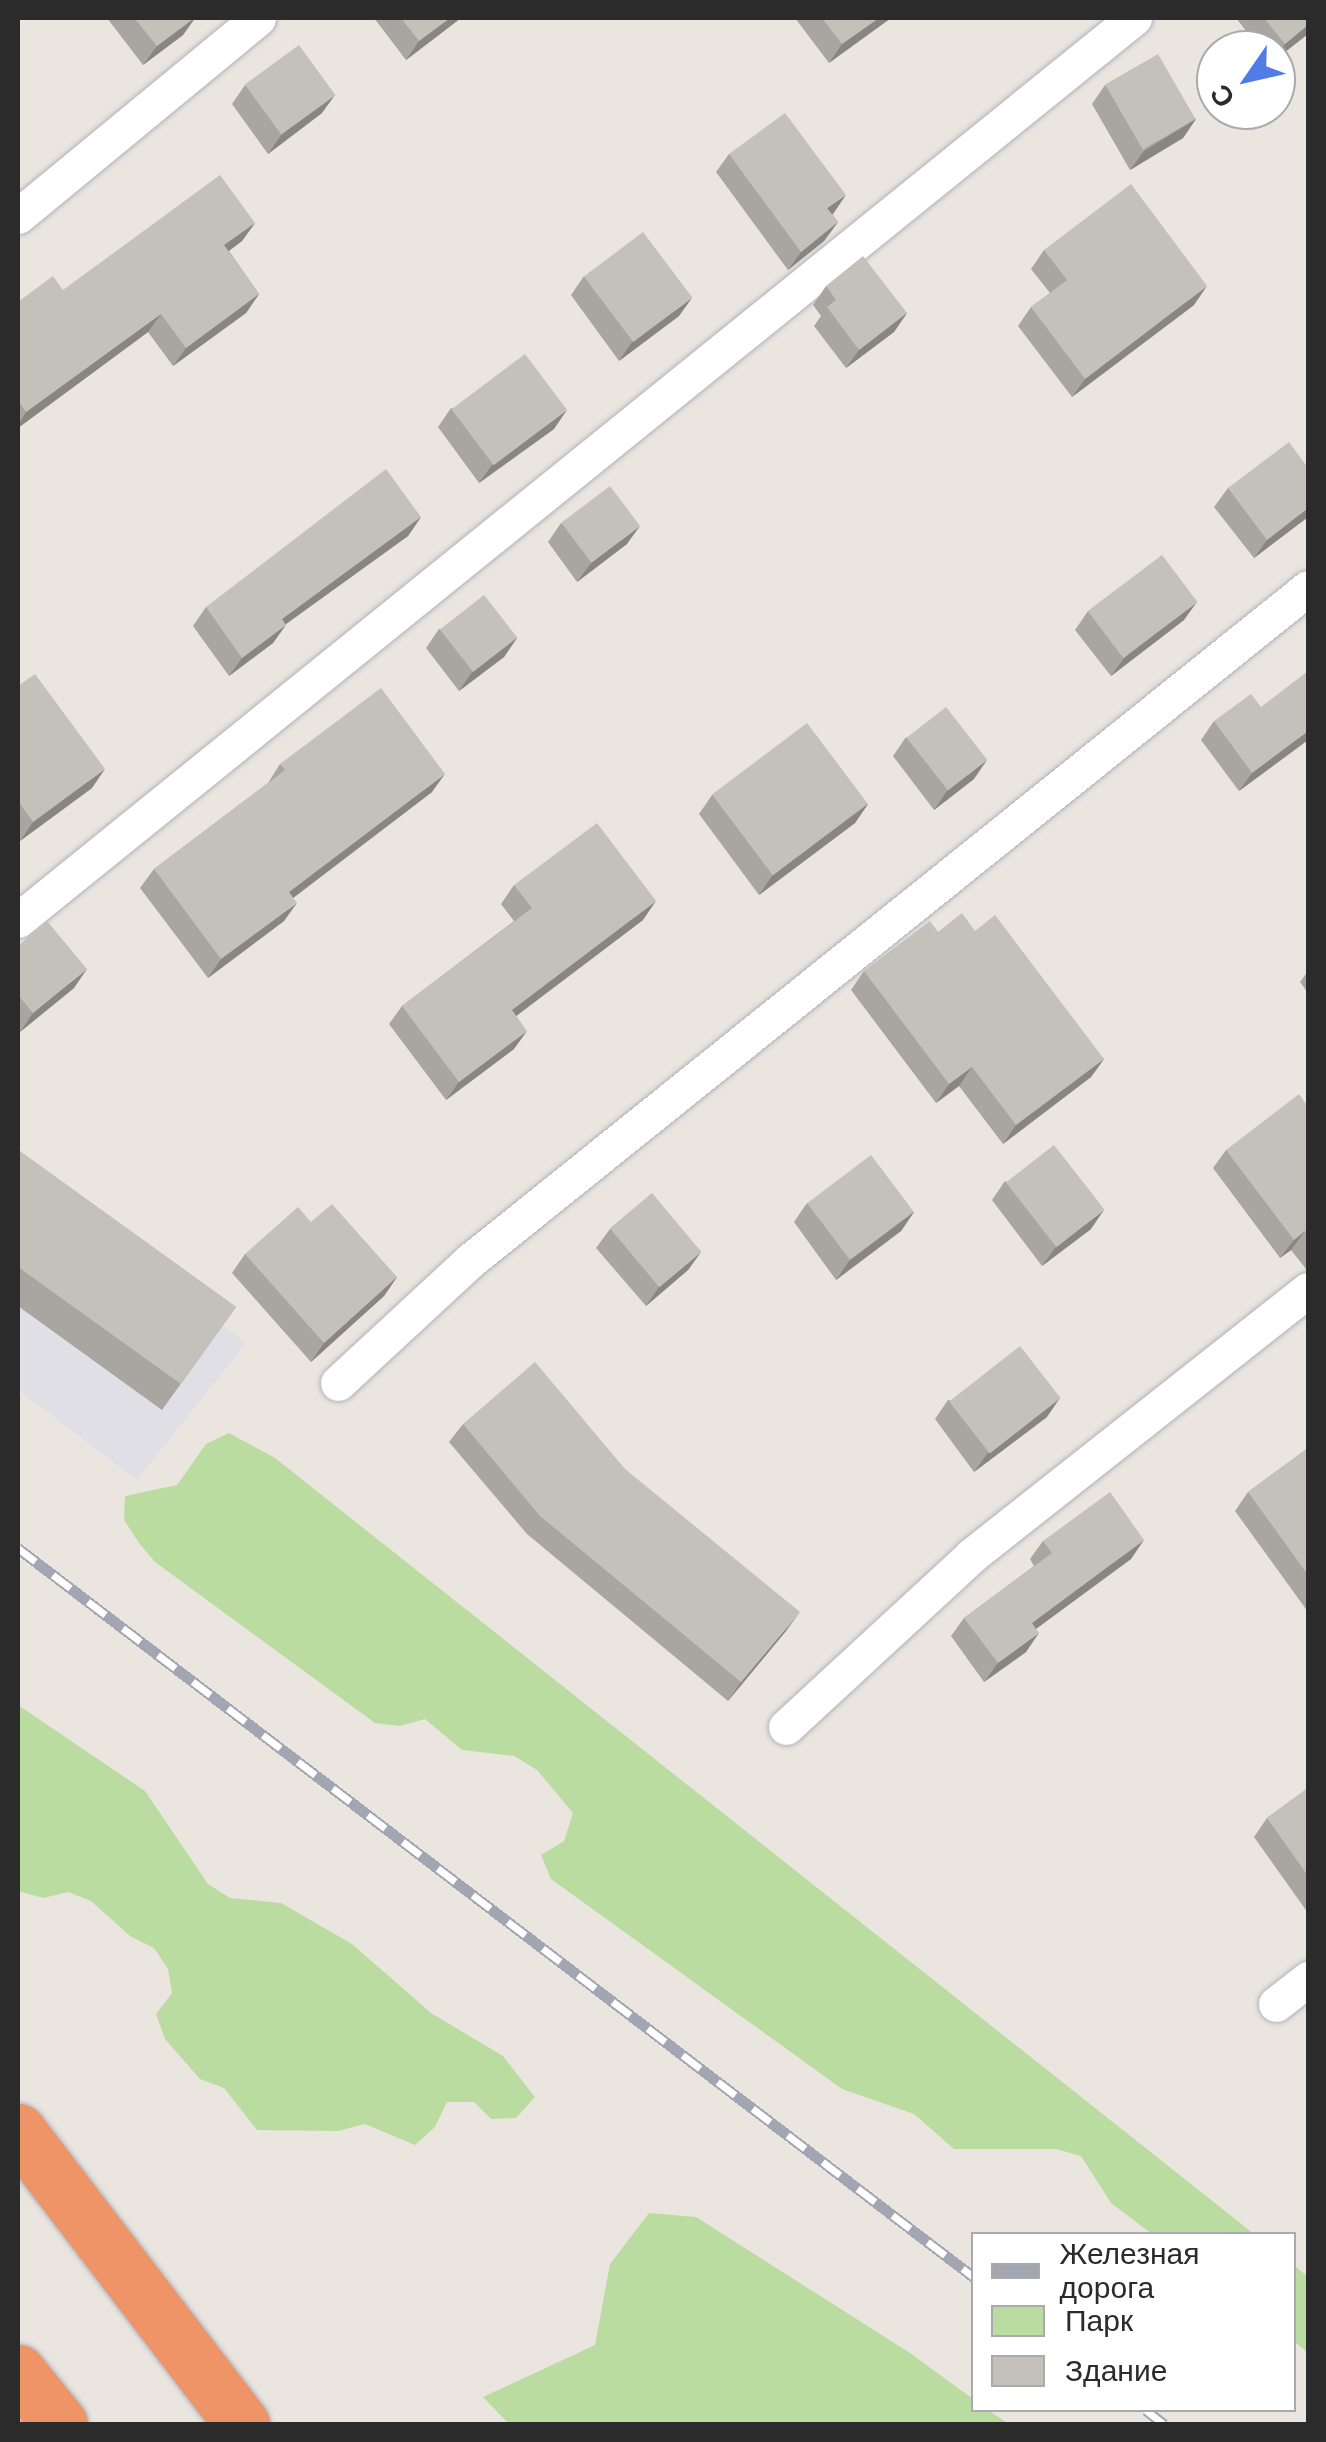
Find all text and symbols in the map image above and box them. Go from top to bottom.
north arrow [1196,30,1296,130]
text: С [1204,79,1241,113]
legend [971,2232,1296,2412]
text: Железная дорога [1060,2237,1199,2304]
text: Парк [1065,2304,1133,2337]
text: Здание [1065,2354,1167,2387]

